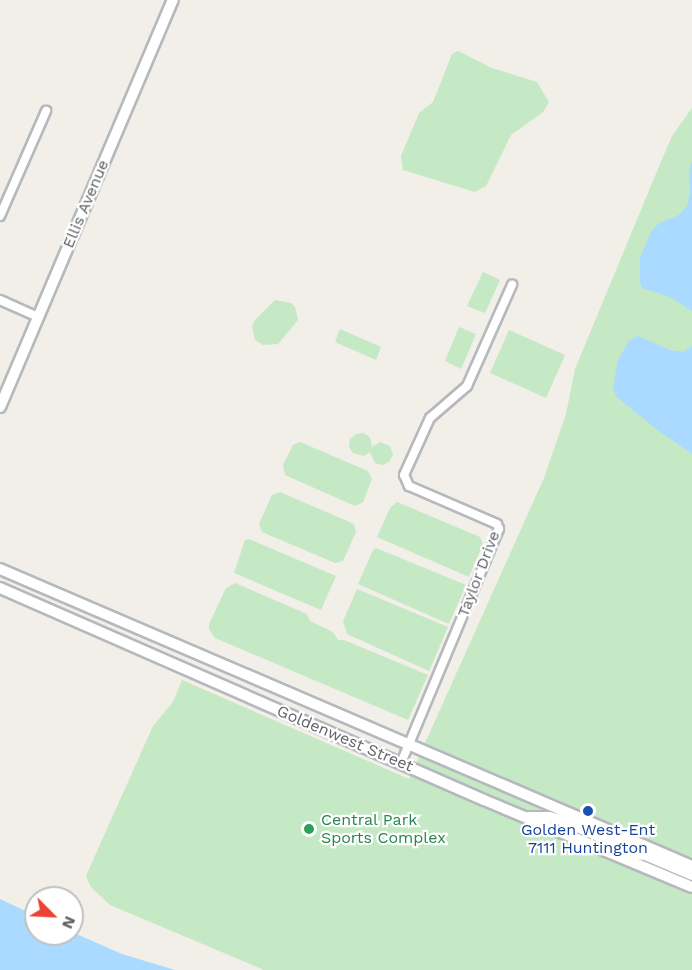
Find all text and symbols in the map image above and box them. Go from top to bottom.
street label: Ellis Avenue [59,157,113,251]
street label: Taylor Drive [454,528,504,620]
street label: Goldenwest Street [274,702,416,776]
marker: Golden West-Ent 7111 Huntington [581,804,595,818]
place label: Central Park Sports Complex [321,810,446,848]
place label: Golden West-Ent 7111 Huntington [521,820,655,858]
marker: Central Park Sports Complex [302,822,316,836]
north arrow [24,886,84,946]
text: N [58,913,80,932]

